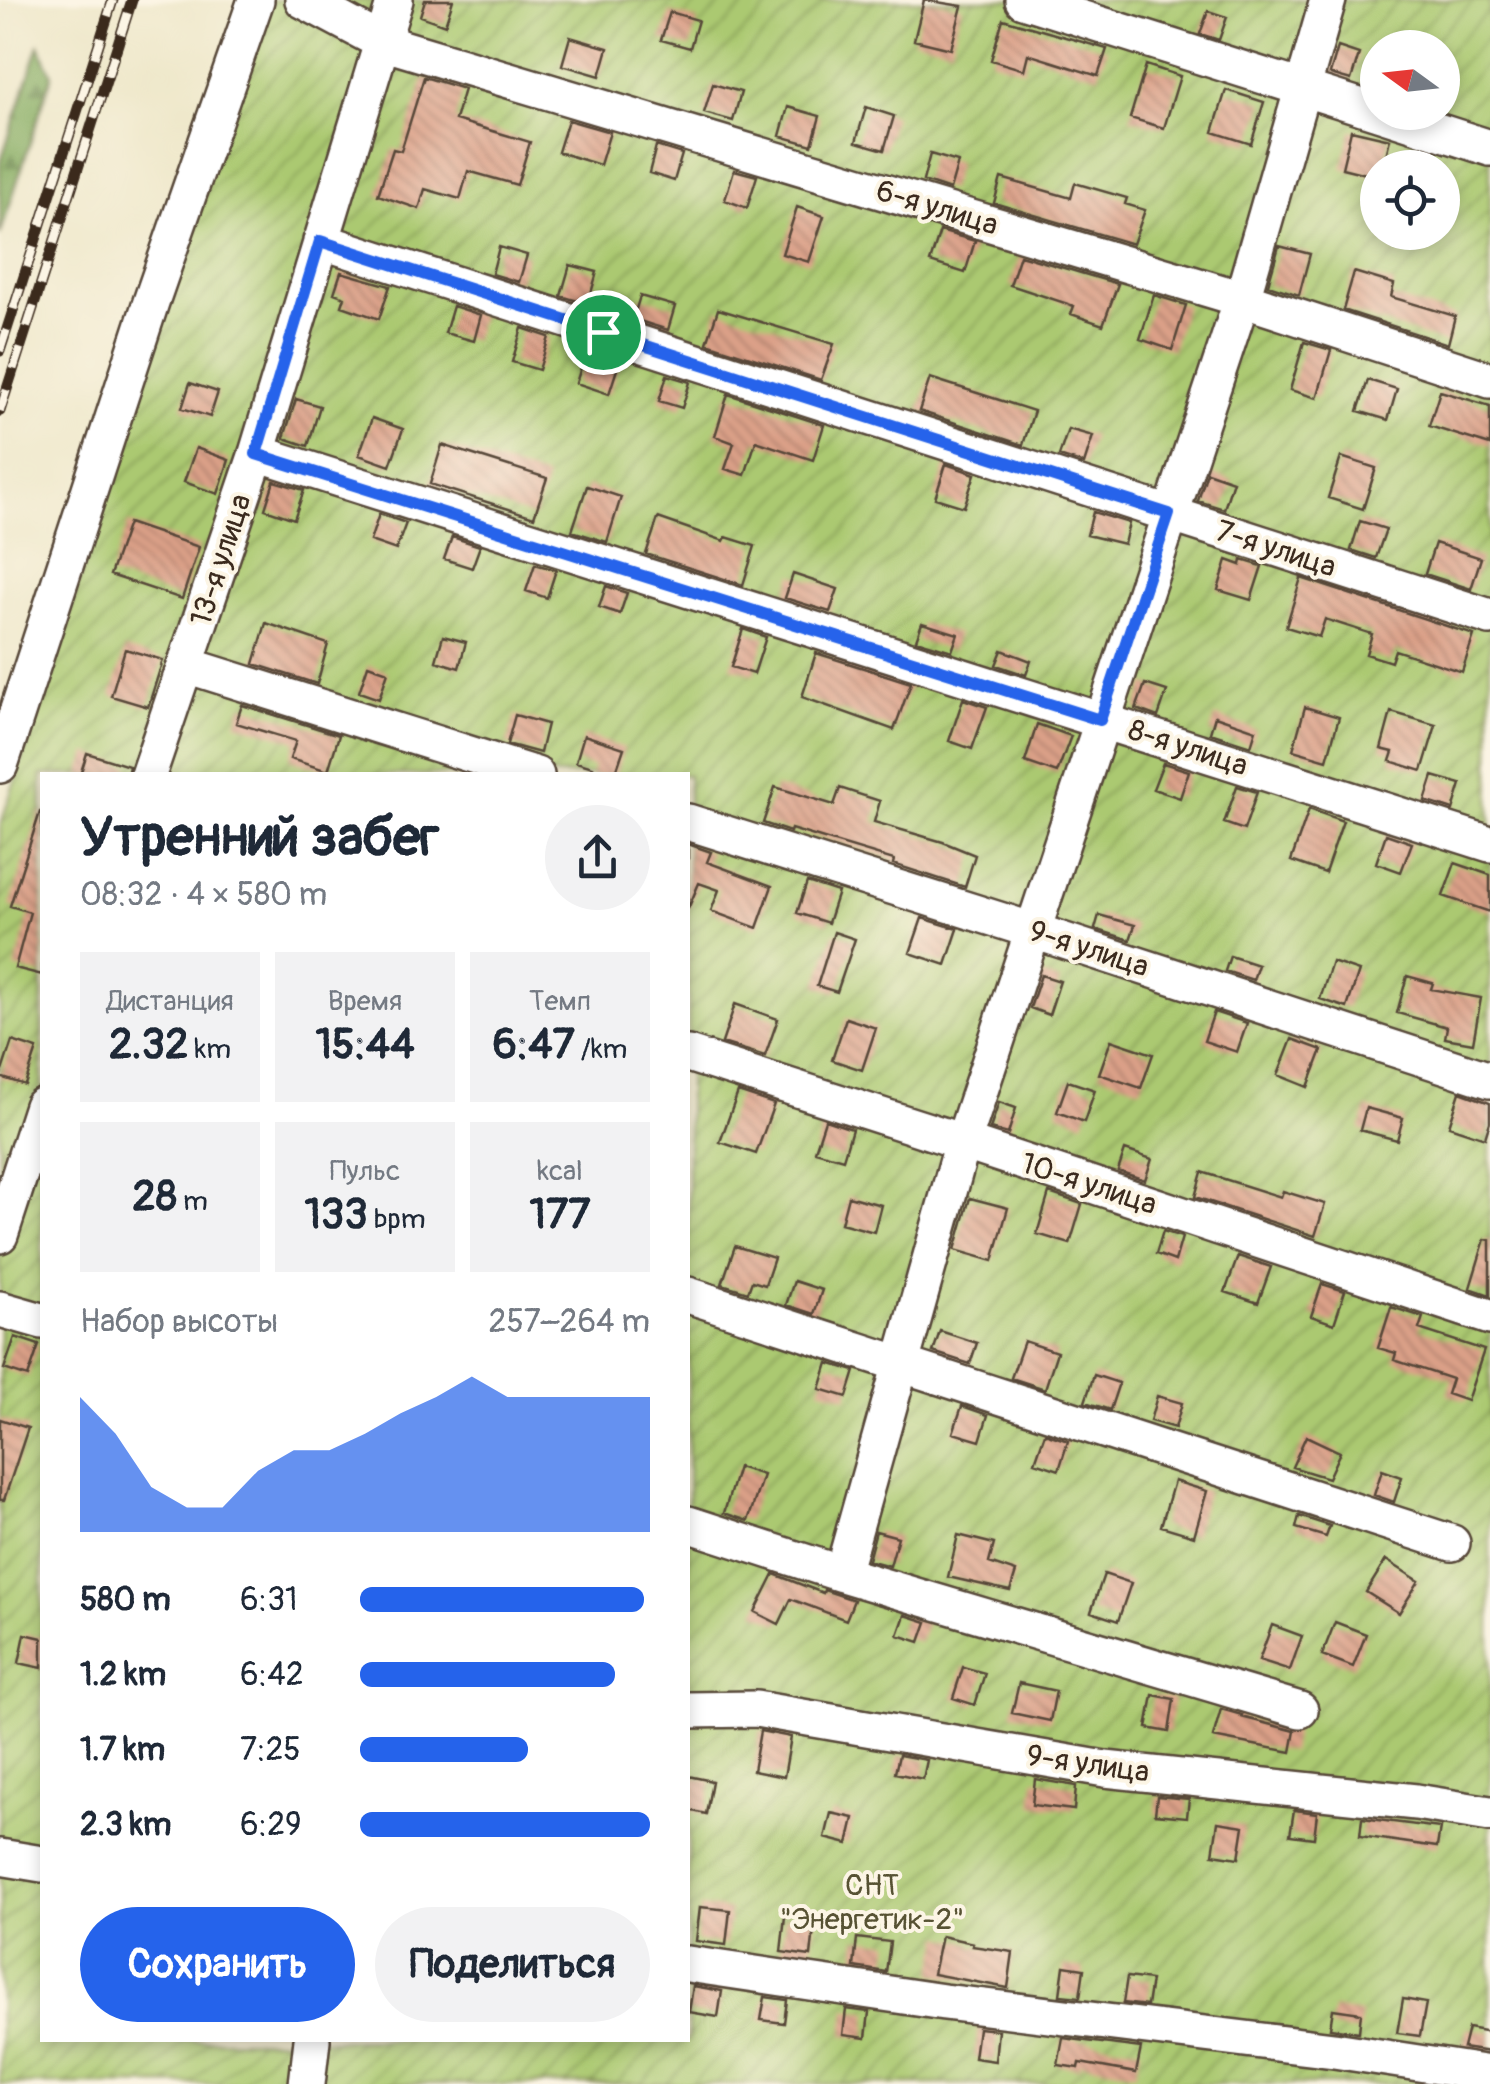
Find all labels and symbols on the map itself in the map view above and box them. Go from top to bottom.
north arrow [1360,30,1460,130]
street label: 6-я улица [872,172,1002,244]
pin [561,290,646,375]
street label: 13-я улица [182,489,260,631]
street label: 7-я улица [1211,512,1341,586]
street label: 8-я улица [1124,711,1252,785]
street label: 9-я улица [1025,912,1153,986]
street label: 10-я улица [1017,1145,1161,1223]
street label: 9-я улица [1024,1737,1152,1791]
park label: СHТ "Энергетик-2" [780,1867,964,1938]

